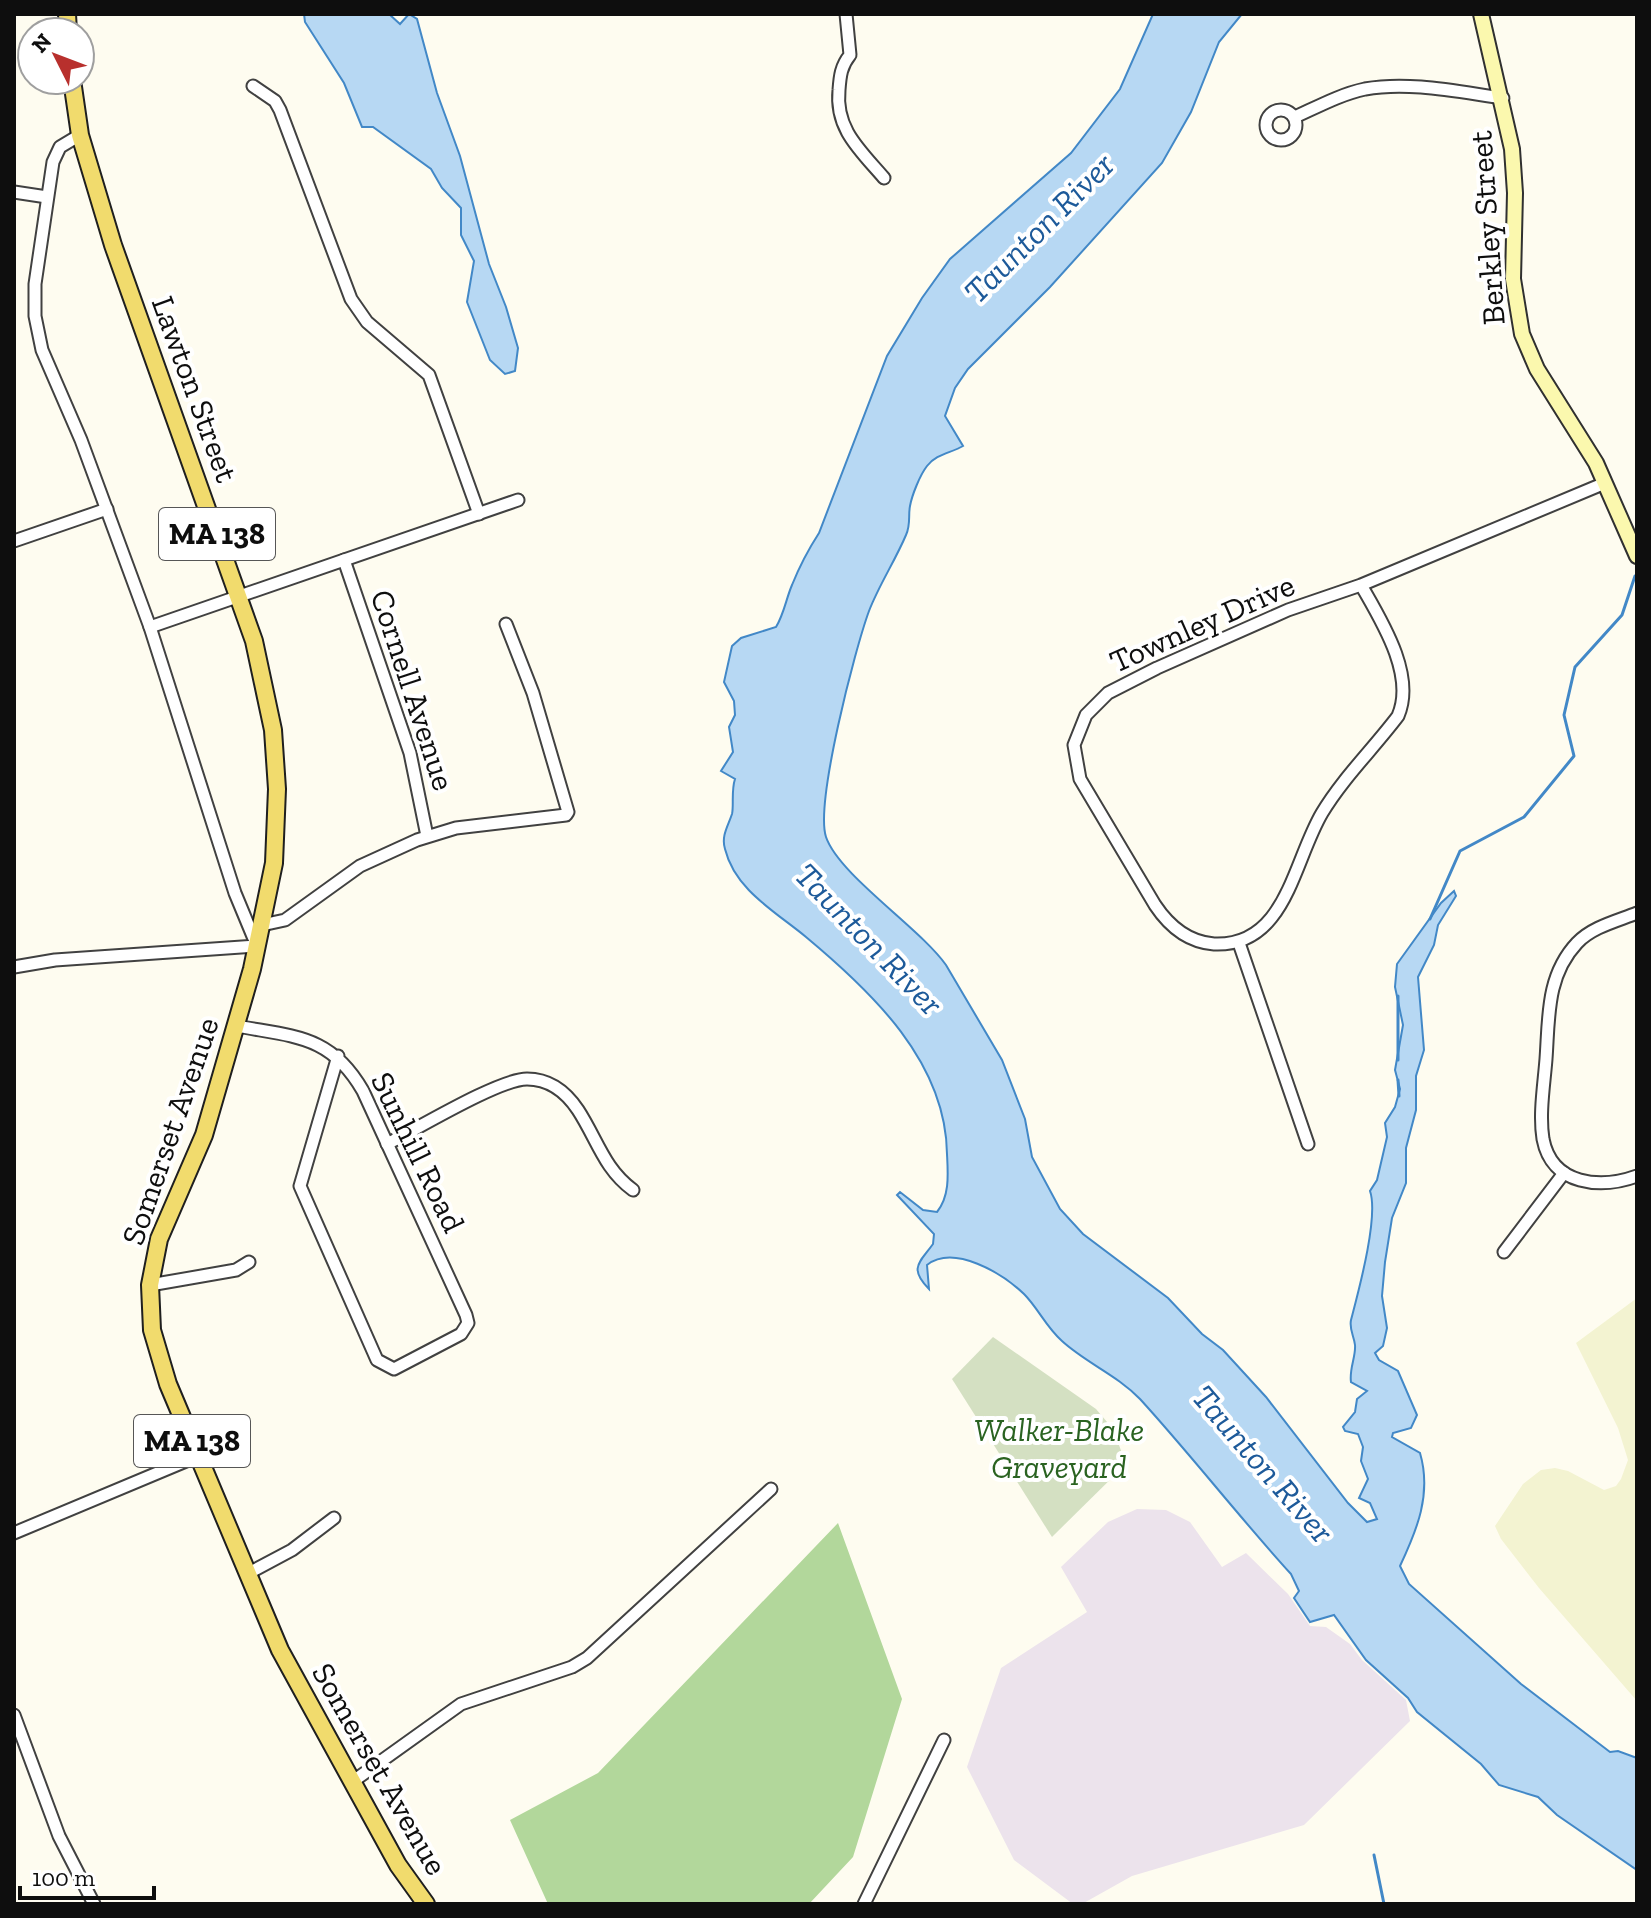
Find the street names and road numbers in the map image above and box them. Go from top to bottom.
street label: Berkley Street [1461,130,1513,326]
street label: Lawton Street [144,291,246,487]
road number: MA 138 [159,508,275,560]
street label: Townley Drive [1104,565,1300,681]
street label: Cornell Avenue [363,585,463,795]
street label: Somerset Avenue [113,1012,227,1250]
street label: Sunhill Road [363,1066,473,1239]
road number: MA 138 [134,1415,250,1467]
street label: Somerset Avenue [304,1656,456,1882]

